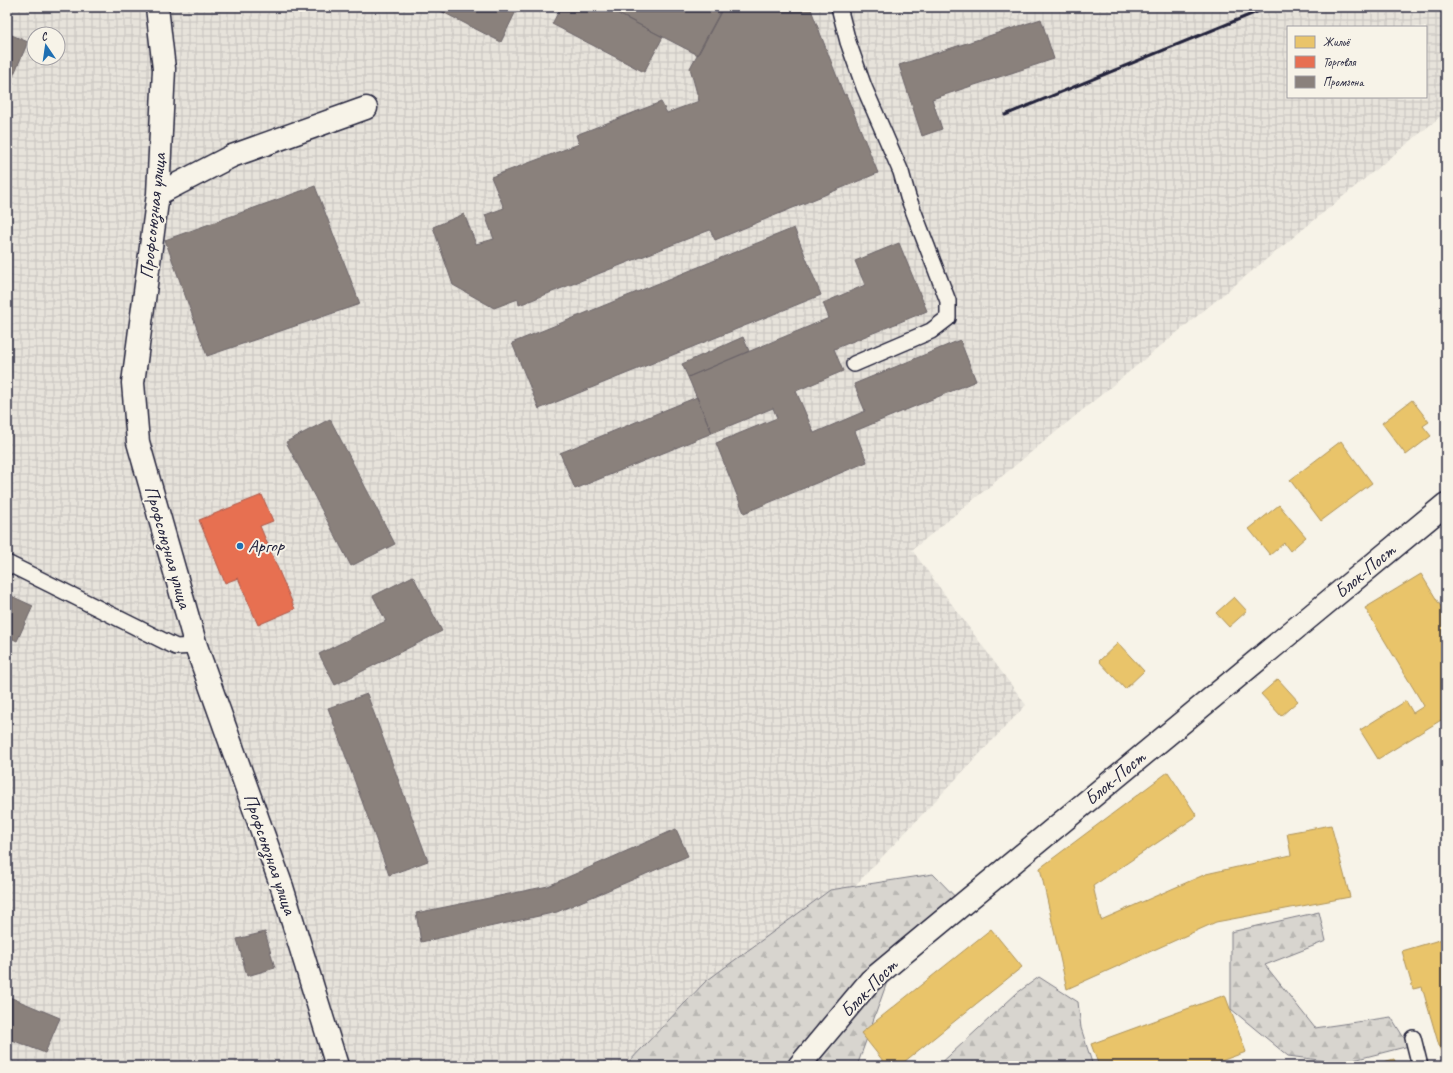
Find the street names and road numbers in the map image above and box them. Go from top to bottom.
street label: Профсоюзная улица [134,151,172,280]
street label: Профсоюзная улица [139,483,197,612]
street label: Блок-Пост [1329,538,1402,604]
street label: Блок-Пост [1079,745,1152,811]
street label: Профсоюзная улица [238,790,302,919]
street label: Блок-Пост [835,953,904,1022]

